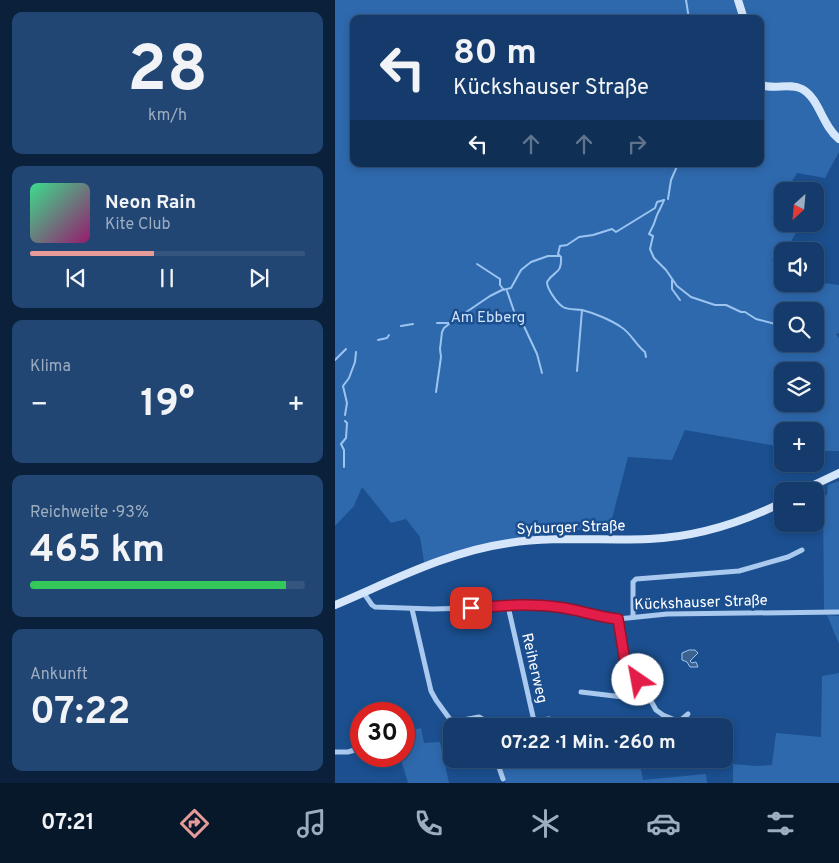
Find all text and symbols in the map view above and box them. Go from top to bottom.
text: 28 [127,32,208,114]
text: 80 m [453,32,537,76]
icon: left [370,35,435,100]
text: Kückshauser Straße [453,75,649,102]
text: km/h [148,106,187,126]
icon: left [464,130,492,158]
icon: ahead [517,130,545,158]
icon: ahead [570,130,598,158]
icon: right [623,130,651,158]
north arrow [774,182,824,232]
map controls [774,182,824,532]
text: Neon Rain [105,191,196,215]
text: Kite Club [105,215,170,235]
button: sound [774,242,824,292]
icon: previous [62,264,90,292]
icon: pause [153,264,181,292]
icon: next [245,264,273,292]
button: search [774,302,824,352]
park label: Am Ebberg [451,309,525,328]
text: Klima [30,357,71,377]
button: layers [774,362,824,412]
text: 19° [140,381,195,430]
text: − [30,388,48,424]
text: + [287,388,305,424]
button: + [774,422,824,472]
button: − [774,482,824,532]
text: Reichweite · 93% [30,503,149,523]
street label: Syburger Straße [516,517,626,540]
text: 465 km [30,527,165,576]
pin [450,587,492,629]
street label: Kückshauser Straße [634,592,768,615]
icon: arrive [457,594,485,622]
street label: Reiherweg [516,631,551,705]
position arrow [611,653,663,705]
text: Ankunft [30,665,88,685]
text: 07:22 [30,689,130,738]
speed limit sign: 30 [350,702,415,767]
text: 07:22 · 1 Min. · 260 m [500,731,676,755]
icon: directions [177,806,212,841]
icon: music [294,806,329,841]
icon: phone [411,806,446,841]
icon: climate [528,806,563,841]
icon: car [646,806,681,841]
icon: filters [763,806,798,841]
text: 07:21 [41,810,95,837]

